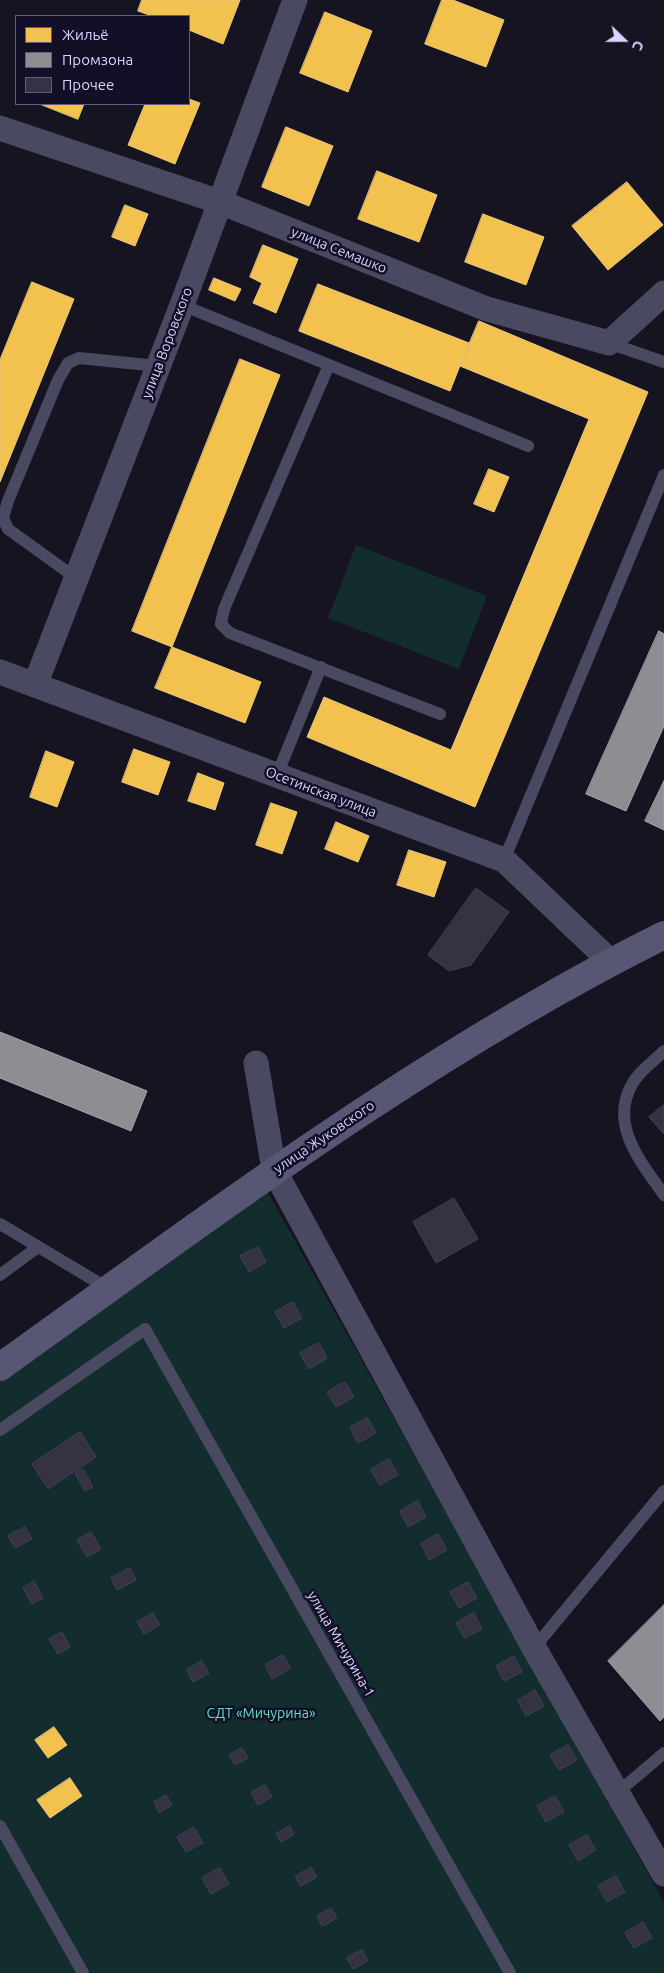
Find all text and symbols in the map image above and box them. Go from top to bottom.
legend [15,15,190,105]
north arrow [599,15,649,65]
text: Жильё [62,26,109,43]
text: С [629,38,647,53]
text: Промзона [62,51,133,68]
text: Прочее [62,76,114,93]
street label: улица Семашко [289,223,389,277]
street label: улица Воровского [138,285,196,401]
street label: Осетинская улица [263,763,379,821]
street label: улица Жуковского [270,1097,378,1177]
street label: улица Мичурина-1 [304,1588,378,1700]
park label: СДТ «Мичурина» [206,1705,316,1721]

